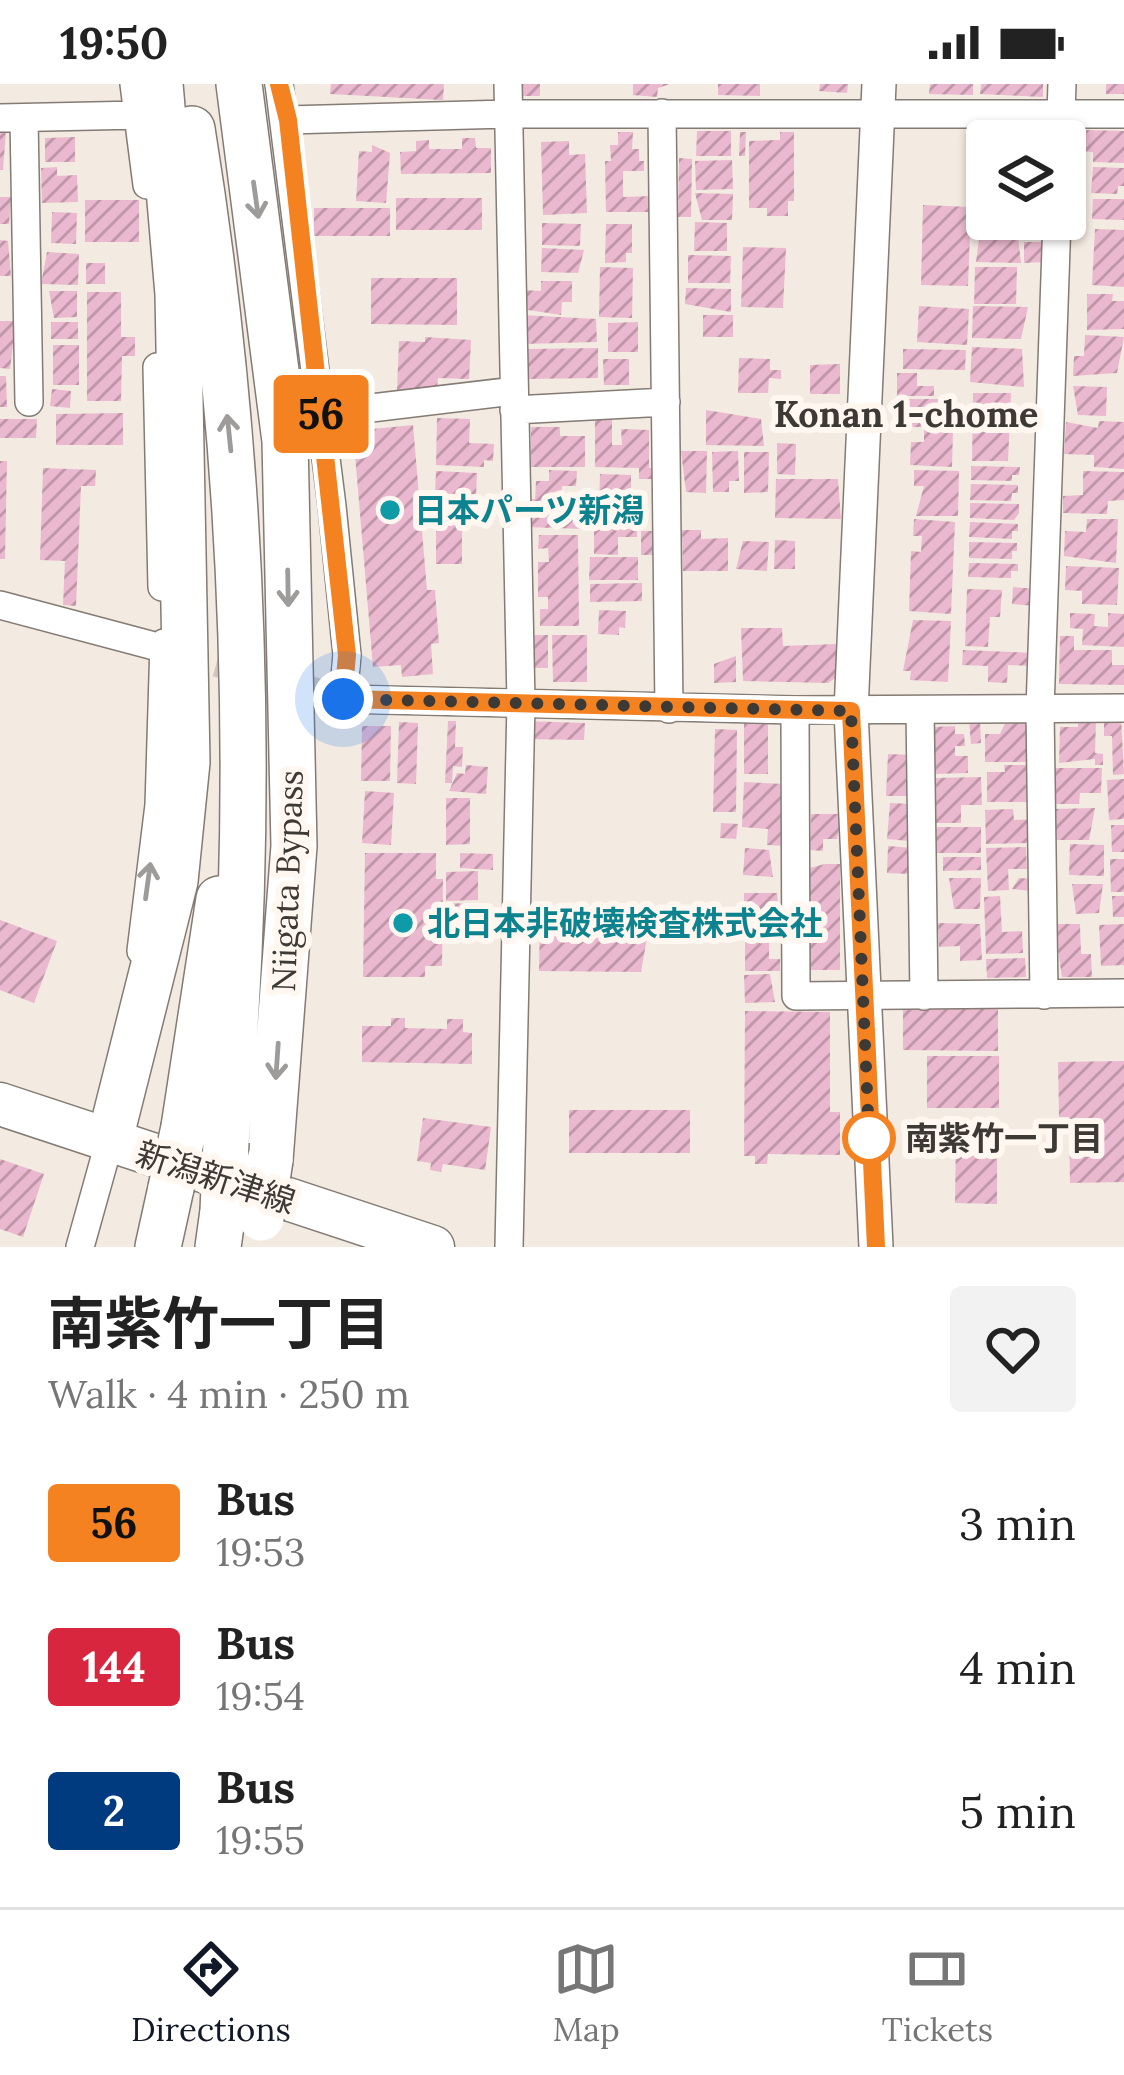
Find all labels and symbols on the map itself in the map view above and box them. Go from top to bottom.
one-way arrow [245,180,268,219]
line badge: 56 [267,375,375,453]
district label: Konan 1-chome [774,391,1038,437]
one-way arrow [217,414,240,453]
place label: 日本パーツ新潟 [414,489,644,531]
marker: 日本パーツ新潟 [377,497,403,523]
one-way arrow [277,568,300,607]
your location [313,669,373,729]
street label: Niigata Bypass [262,769,312,993]
one-way arrow [137,862,160,901]
place label: 北日本非破壊検査株式会社 [427,902,823,944]
marker: 北日本非破壊検査株式会社 [390,910,416,936]
one-way arrow [266,1041,289,1080]
marker: 南紫竹一丁目 [844,1113,894,1163]
place label: 南紫竹一丁目 [905,1117,1103,1159]
street label: 新潟新津線 [131,1132,301,1222]

